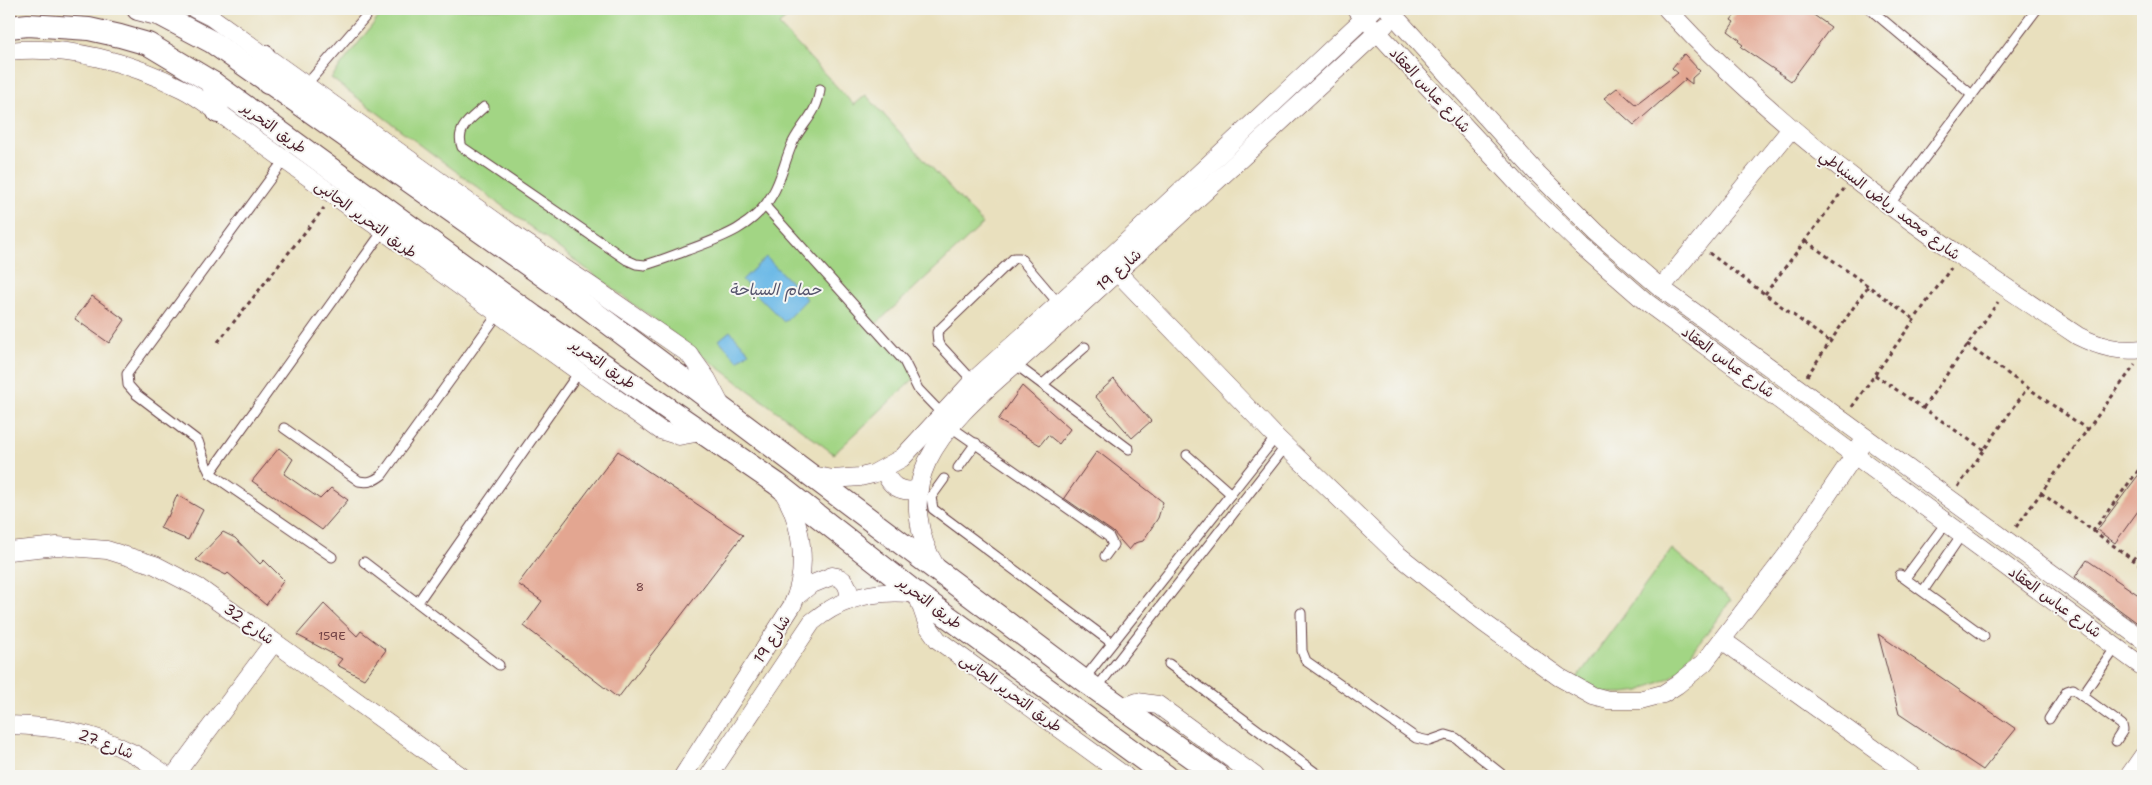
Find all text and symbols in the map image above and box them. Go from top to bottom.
street label: شارع عباس العقاد [1385,43,1475,137]
street label: طريق التحرير [236,97,310,158]
street label: شارع محمد رياض السنباطي [1814,146,1964,267]
street label: طريق التحرير الجانبى [311,175,421,263]
street label: شارع 19 [1092,245,1146,295]
water label: حمام السباحة [729,279,822,302]
street label: شارع عباس العقاد [1678,322,1778,402]
street label: طريق التحرير [565,333,640,394]
street label: شارع عباس العقاد [2005,562,2105,642]
street label: طريق التحرير [892,571,966,634]
house number: 8 [636,579,644,595]
street label: شارع 32 [220,599,278,649]
street label: شارع 19 [749,611,795,667]
house number: 159E [318,628,346,644]
street label: طريق التحرير الجانبى [956,649,1066,737]
street label: شارع 27 [76,724,136,764]

